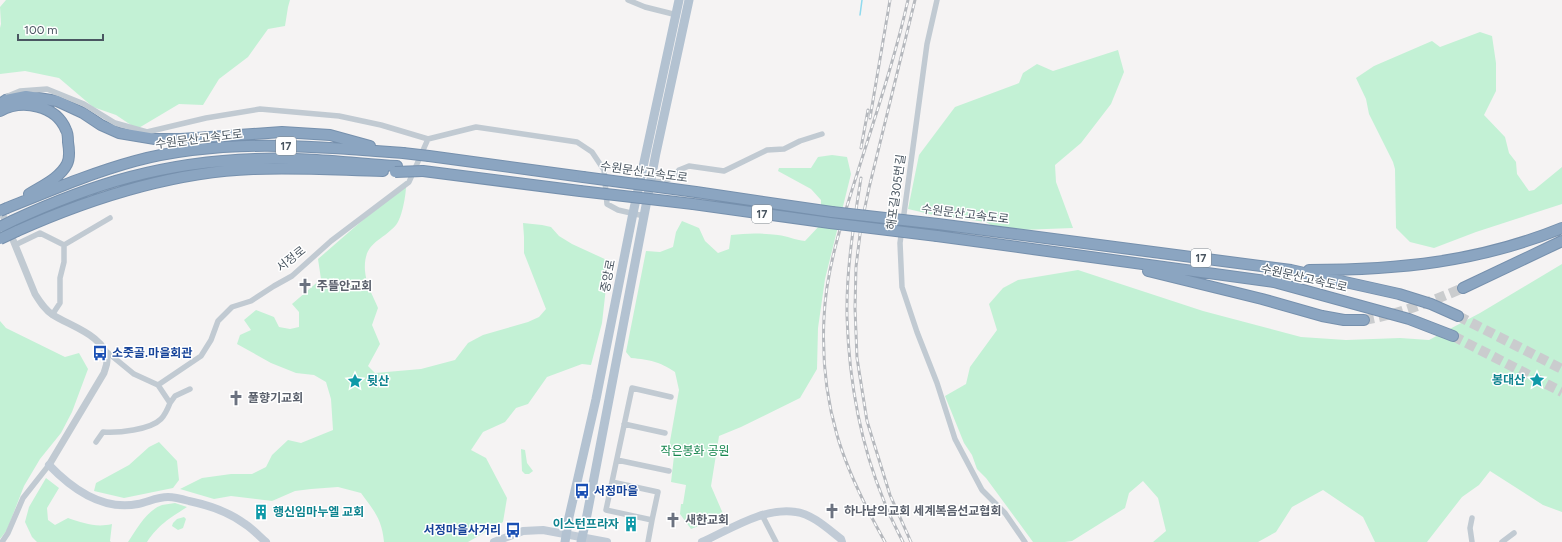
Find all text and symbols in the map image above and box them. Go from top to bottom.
scale bar [18,16,103,42]
text: 100 m [24,23,58,37]
street label: 수원문산고속도로 [154,127,244,151]
road number: 17 [276,137,296,155]
street label: 해포길305번길 [884,153,908,231]
street label: 수원문산고속도로 [599,159,689,185]
street label: 수원문산고속도로 [920,202,1010,226]
road number: 17 [752,205,772,223]
street label: 서정로 [274,243,308,275]
road number: 17 [1191,249,1211,267]
street label: 중앙로 [598,258,618,294]
street label: 수원문산고속도로 [1259,261,1349,295]
church icon: 주뜰안교회 [296,277,314,295]
place label: 주뜰안교회 [317,279,372,293]
bus stop icon: 소줏골.마을회관 [91,344,109,362]
place label: 소줏골.마을회관 [112,346,192,360]
place icon: 봉대산 [1528,371,1546,389]
place icon: 뒷산 [346,372,364,390]
place label: 봉대산 [1492,373,1525,387]
place label: 뒷산 [367,374,389,388]
church icon: 풀향기교회 [227,389,245,407]
place label: 풀향기교회 [248,391,303,405]
park label: 작은봉화 공원 [660,444,730,458]
bus stop icon: 서정마을 [573,482,591,500]
place label: 서정마을 [594,484,638,498]
church icon: 하나남의교회 세계복음선교협회 [823,502,841,520]
building icon: 행신임마누엘 교회 [252,503,270,521]
place label: 하나남의교회 세계복음선교협회 [844,504,1001,518]
place label: 행신임마누엘 교회 [273,505,364,519]
church icon: 새한교회 [664,511,682,529]
place label: 새한교회 [685,513,729,527]
building icon: 이스턴프라자 [622,515,640,533]
place label: 이스턴프라자 [553,517,619,531]
bus stop icon: 서정마을사거리 [504,521,522,539]
place label: 서정마을사거리 [424,523,501,537]

